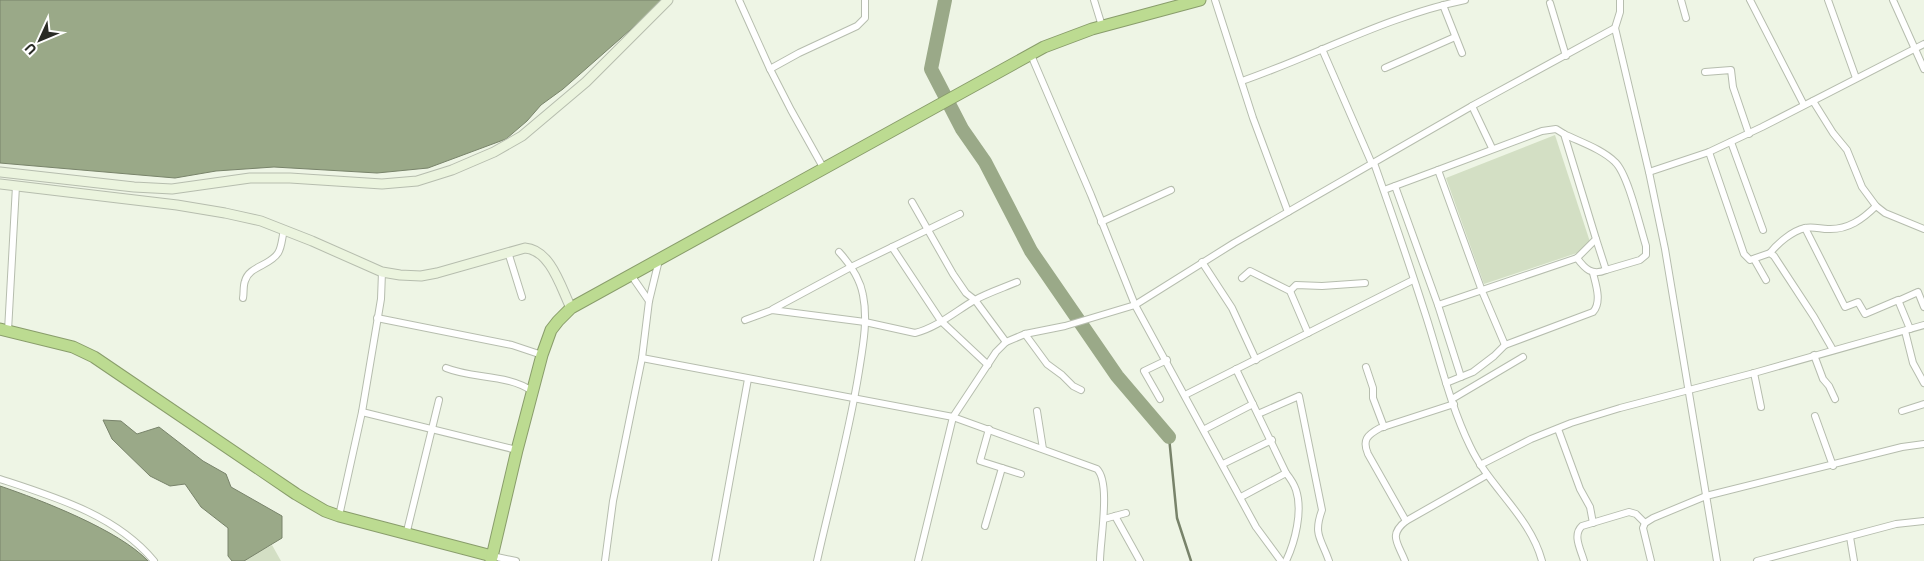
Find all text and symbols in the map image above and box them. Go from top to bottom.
north arrow [15,15,65,65]
text: U [21,39,40,59]

